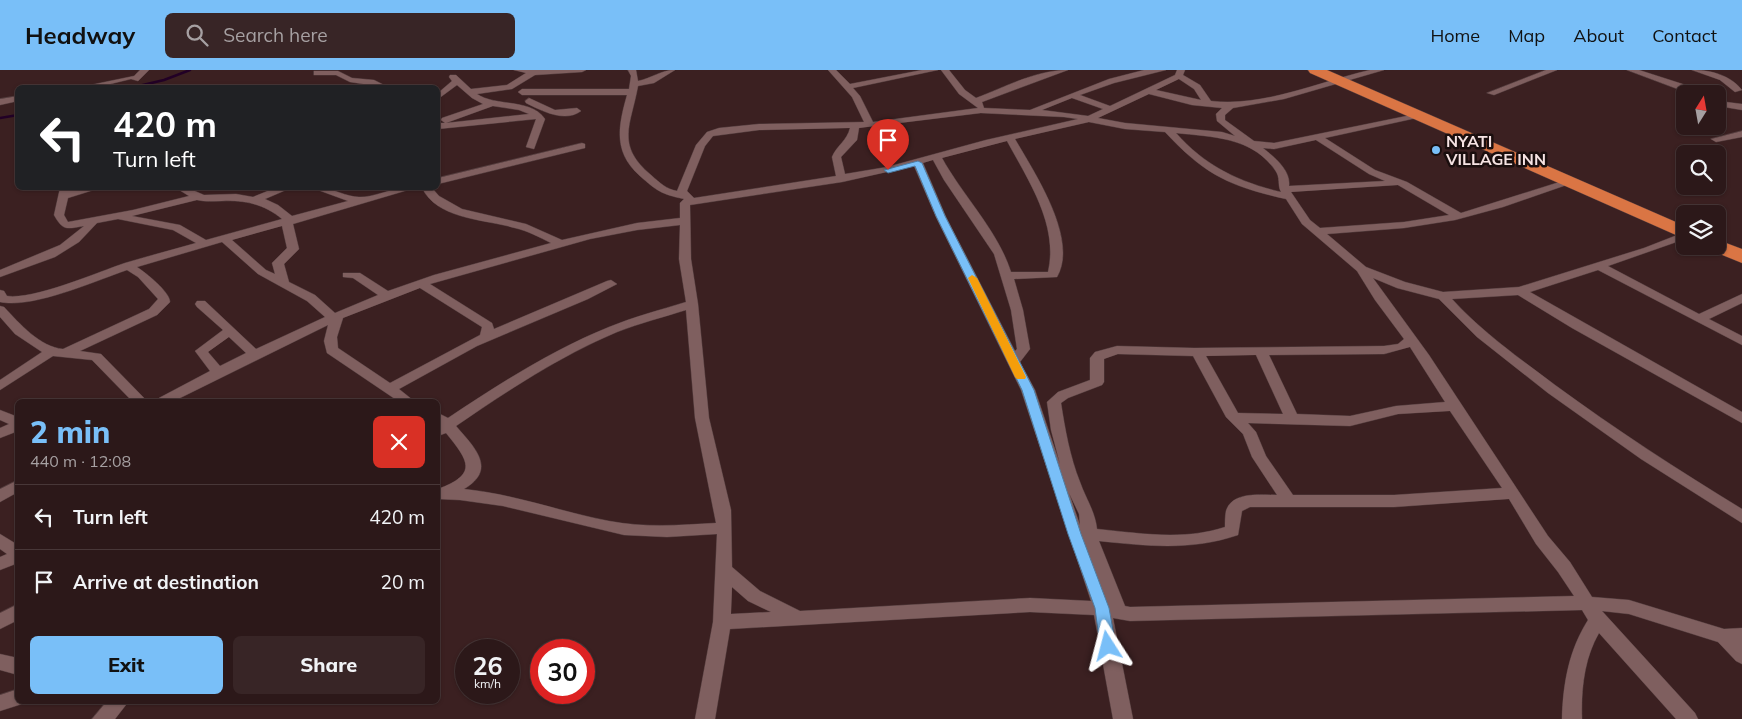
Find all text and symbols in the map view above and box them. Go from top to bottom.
search box [165,13,515,58]
text: Headway [25,20,135,50]
icon: search [183,21,211,49]
text: Search here [223,23,328,47]
text: Home [1430,24,1480,47]
text: Map [1508,24,1545,47]
text: About [1573,24,1624,47]
text: Contact [1652,24,1717,47]
north arrow [1676,85,1726,135]
map controls [1676,85,1726,255]
text: 420 m [113,102,217,146]
icon: left [30,105,95,170]
pin [867,119,909,170]
icon: arrive [874,126,902,154]
place label: NYATI VILLAGE INN [1445,131,1546,169]
marker: NYATI VILLAGE INN [1430,144,1442,156]
text: Turn left [113,145,196,173]
button: search [1676,145,1726,195]
button: layers [1676,205,1726,255]
text: 2 min [30,413,110,451]
button: close [373,416,425,468]
text: 440 m · 12:08 [30,451,131,471]
icon: left [30,503,58,531]
text: Turn left [73,505,148,529]
text: 420 m [369,505,425,529]
icon: arrive [30,568,58,596]
text: Arrive at destination [73,570,259,594]
text: 20 m [381,570,425,594]
position arrow [1081,619,1133,671]
button: Exit [30,636,223,694]
button: Share [233,636,425,694]
speed limit sign: 30 [530,639,595,704]
text: 26 [472,650,503,681]
text: km/h [474,676,501,691]

